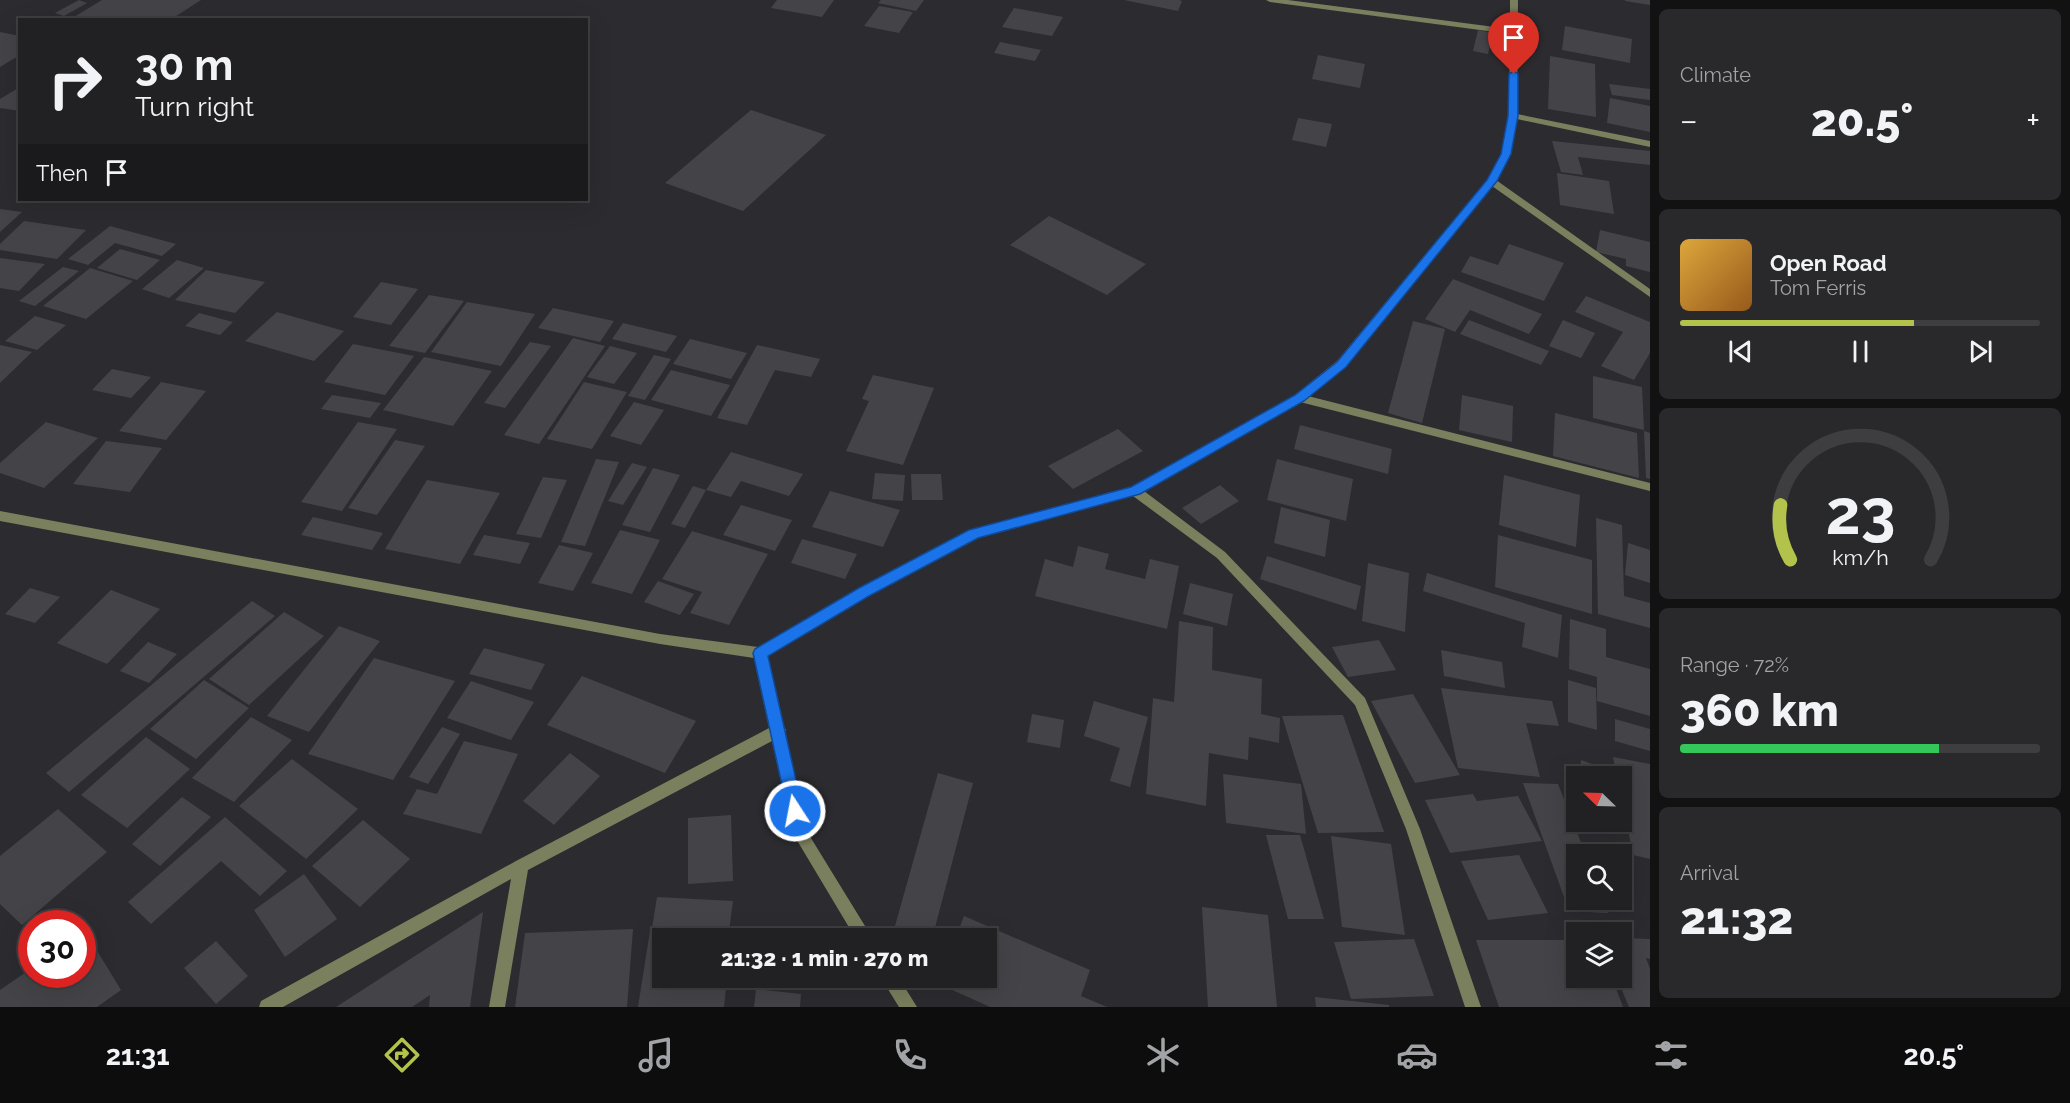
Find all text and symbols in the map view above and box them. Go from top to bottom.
pin [1488,12,1539,74]
icon: arrive [1497,21,1530,54]
text: 30 m [135,41,233,90]
icon: right [36,42,114,120]
text: Climate [1680,63,1751,87]
text: Turn right [135,91,254,122]
text: 20.5° [1811,94,1913,147]
text: − [1680,101,1698,140]
text: + [2026,101,2040,140]
icon: arrive [100,156,133,189]
text: Then [36,160,88,186]
text: Open Road [1770,250,1887,276]
text: Tom Ferris [1770,276,1866,300]
icon: previous [1724,335,1757,368]
icon: pause [1844,335,1877,368]
icon: next [1964,335,1997,368]
text: 23 [1825,476,1895,550]
text: km/h [1832,546,1888,571]
text: Range · 72% [1680,653,1789,677]
text: 360 km [1680,684,1839,737]
north arrow [1566,766,1632,832]
map controls [1566,766,1632,988]
position arrow [763,779,827,843]
button: search [1566,844,1632,910]
text: Arrival [1680,861,1739,885]
text: 21:32 [1680,892,1793,945]
speed limit sign: 30 [18,910,96,988]
button: layers [1566,922,1632,988]
text: 21:32 · 1 min · 270 m [721,945,928,971]
icon: directions [381,1034,423,1076]
icon: music [635,1034,677,1076]
icon: phone [889,1034,931,1076]
icon: climate [1142,1034,1184,1076]
icon: car [1396,1034,1438,1076]
icon: filters [1650,1034,1692,1076]
text: 21:31 [106,1040,170,1071]
text: 20.5° [1904,1040,1964,1071]

